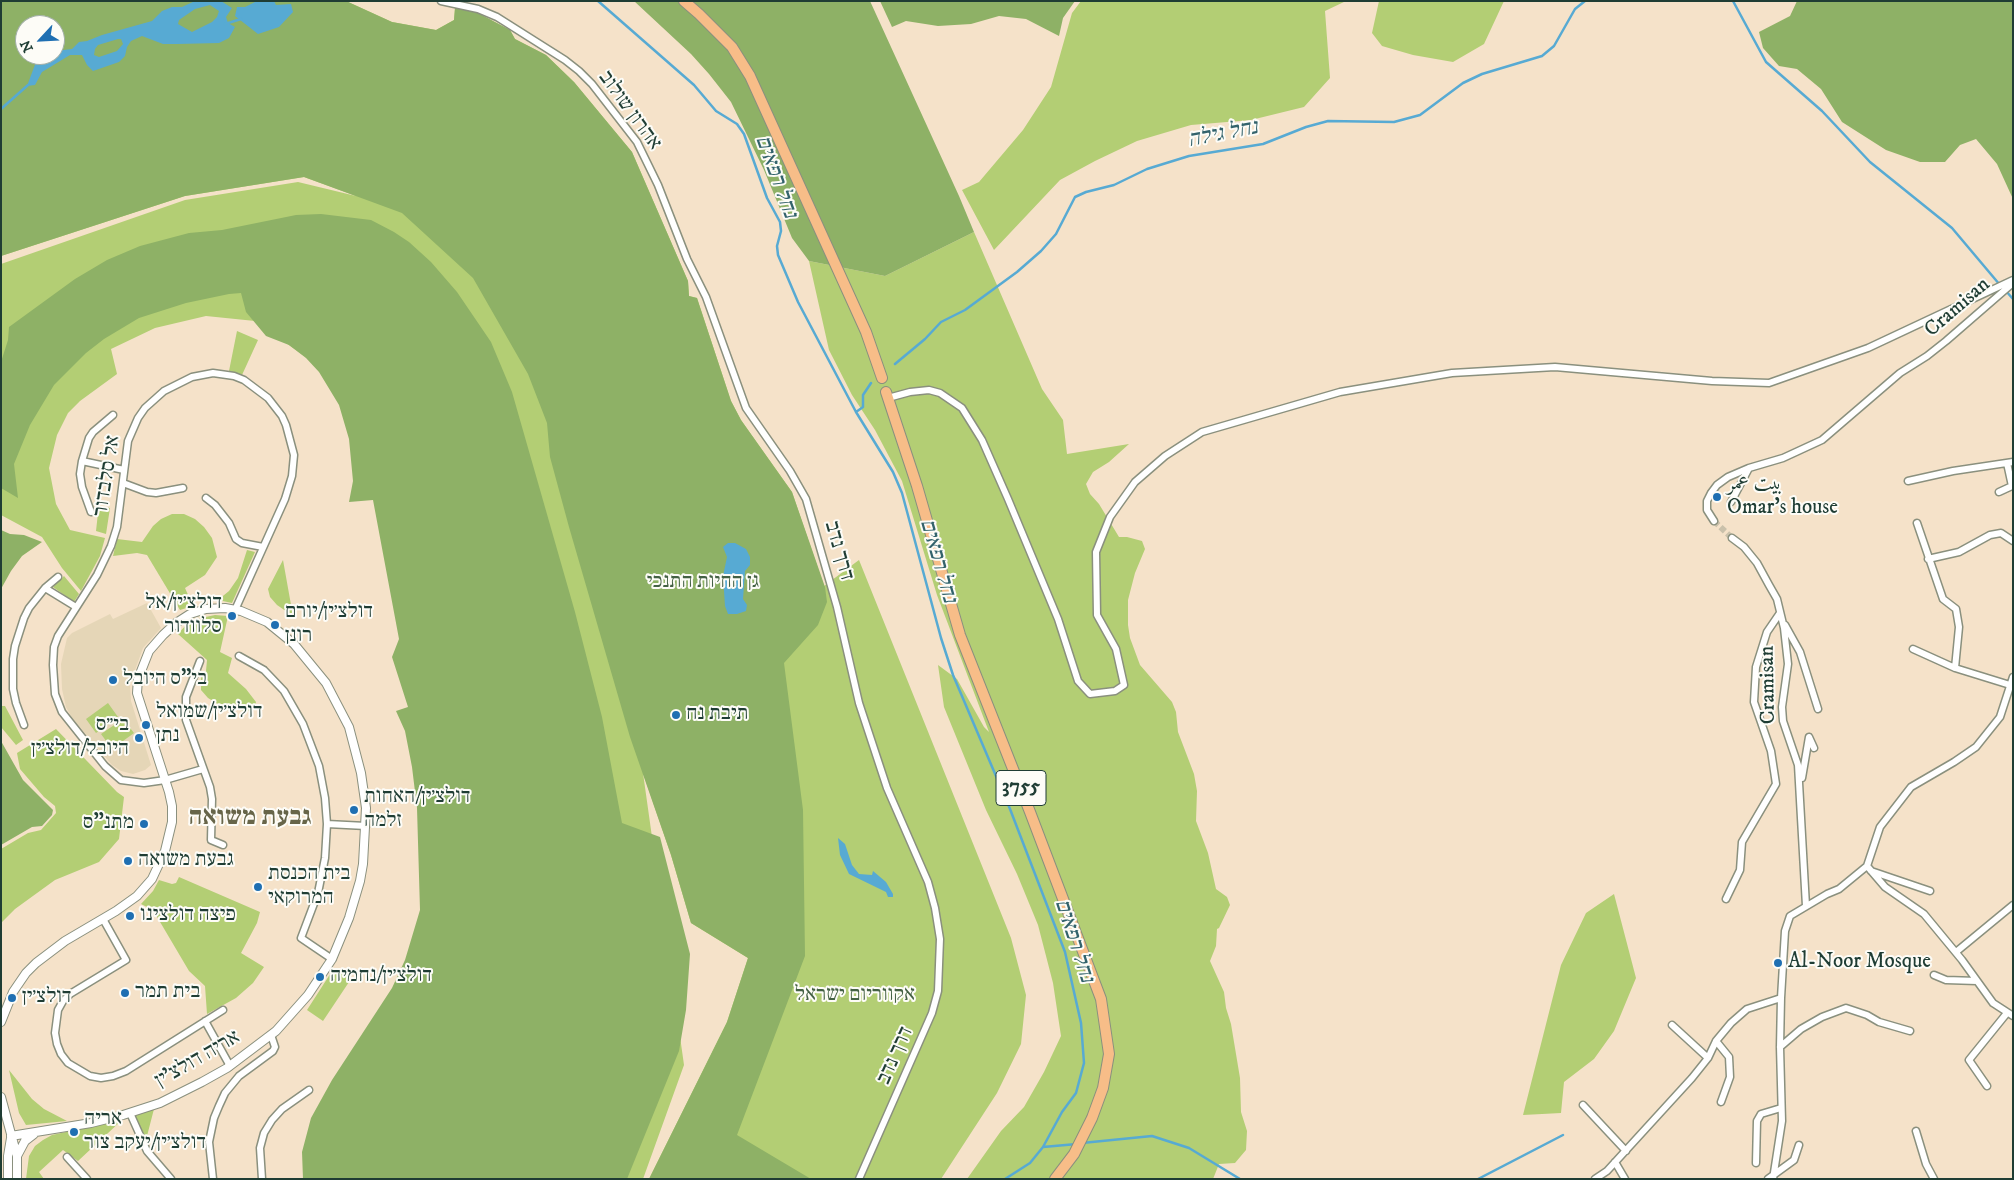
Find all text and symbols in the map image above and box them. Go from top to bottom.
north arrow [15,15,65,65]
text: N [17,37,38,55]
street label: אהרון שולוב [592,66,666,156]
water label: נחל גילה [1186,115,1260,155]
water label: נחל רפאים [748,132,802,222]
street label: Cramisan [1920,273,1996,343]
street label: אל סלבדור [89,433,127,519]
place label: بيت عمر Omar's house [1727,472,1838,522]
marker: بيت عمر Omar's house [1711,491,1723,503]
water label: נחל רפאים [912,516,962,606]
street label: דרך נדב [818,518,858,584]
park label: גן החיות התנכי [647,570,759,596]
place label: דולצ׳ין/אל סלוודור [145,591,222,641]
place label: דולצ׳ין/יורם רונן [285,600,373,650]
marker: דולצ׳ין/אל סלוודור [226,610,238,622]
marker: דולצ׳ין/יורם רונן [269,619,281,631]
street label: Cramisan [1756,645,1782,725]
place label: בי"ס היובל [123,667,207,693]
marker: בי"ס היובל [107,674,119,686]
place label: דולצ׳ין/שמואל נתן [156,700,263,750]
place label: תיבת נח [686,702,748,728]
marker: תיבת נח [670,709,682,721]
place label: בי״ס היובל/דולצ׳ין [31,713,129,763]
marker: דולצ׳ין/שמואל נתן [140,719,152,731]
marker: בי״ס היובל/דולצ׳ין [133,732,145,744]
road number: 3755 [996,770,1046,806]
place label: דולצ׳ין/האחות זלמה [364,785,470,835]
district label: גבעת משואה [189,803,311,835]
marker: דולצ׳ין/האחות זלמה [348,804,360,816]
place label: מתנ"ס [83,811,134,837]
marker: מתנ"ס [138,818,150,830]
place label: גבעת משואה [138,848,234,874]
marker: גבעת משואה [122,855,134,867]
place label: בית הכנסת המרוקאי [268,862,350,912]
marker: בית הכנסת המרוקאי [252,881,264,893]
water label: נחל רפאים [1047,896,1099,986]
place label: פיצה דולצינו [140,903,236,929]
marker: פיצה דולצינו [124,910,136,922]
place label: Al-Noor Mosque [1788,950,1931,976]
marker: Al-Noor Mosque [1772,957,1784,969]
place label: דולצ׳ין/נחמיה [330,964,432,990]
marker: דולצ׳ין/נחמיה [314,971,326,983]
place label: בית תמר [135,980,200,1006]
park label: אקווריום ישראל [795,983,915,1009]
place label: דולצ׳ין [22,985,72,1011]
marker: בית תמר [119,987,131,999]
marker: דולצ׳ין [6,992,18,1004]
street label: דרך נדב [872,1023,920,1089]
street label: אריה דולצ'ין [151,1026,245,1094]
place label: אריה דולצ׳ין/יעקב צור [84,1107,206,1157]
marker: אריה דולצ׳ין/יעקב צור [68,1126,80,1138]

